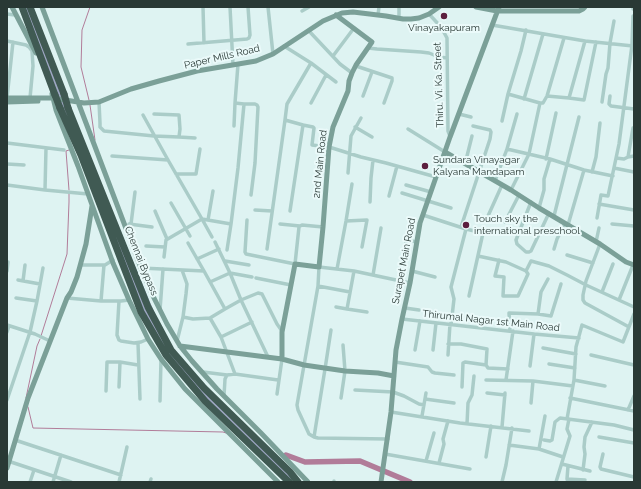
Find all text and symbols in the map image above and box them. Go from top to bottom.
marker: Vinayakapuram [439,11,449,21]
place label: Vinayakapuram [408,22,480,34]
street label: Paper Mills Road [183,42,261,72]
street label: Thiru. Vi. Ka. Street [432,42,446,128]
street label: 2nd Main Road [310,129,330,199]
place label: Sundara Vinayagar Kalyana Mandapam [433,154,524,178]
marker: Sundara Vinayagar Kalyana Mandapam [420,161,430,171]
place label: Touch sky the international preschool [474,213,580,236]
street label: Surapet Main Road [390,217,418,305]
marker: Touch sky the international preschool [461,220,471,230]
street label: Chennai Bypass [122,225,160,297]
street label: Thirumal Nagar 1st Main Road [422,308,560,334]

